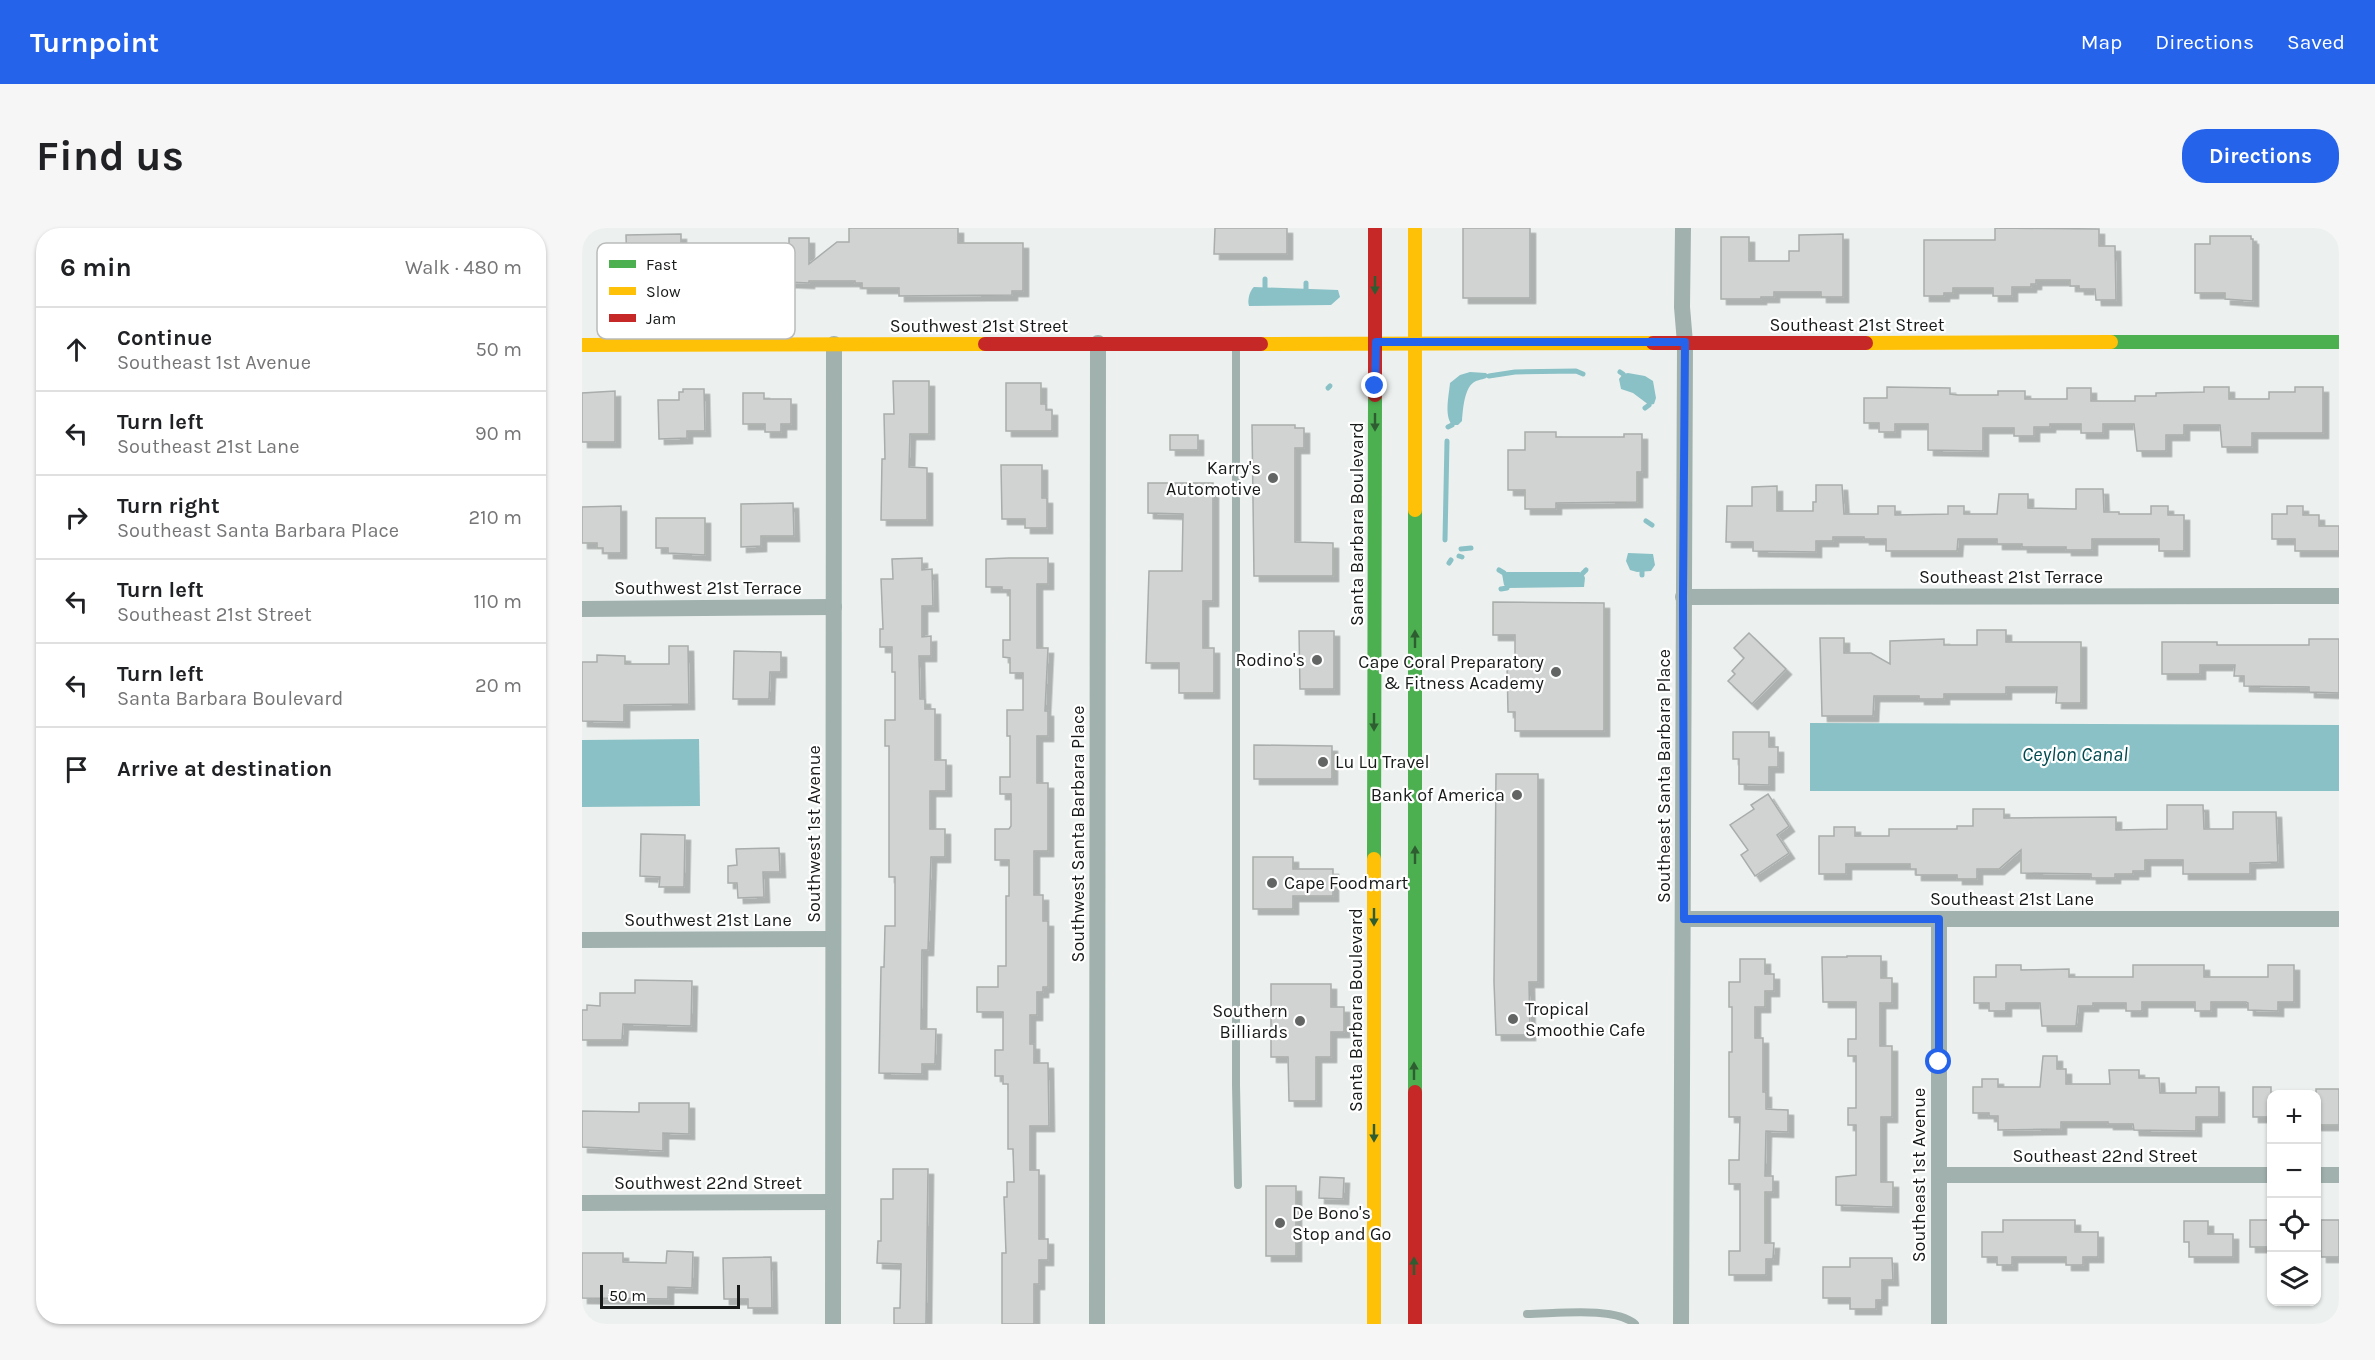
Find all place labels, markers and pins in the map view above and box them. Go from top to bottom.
place label: Karry's Automotive [1166,457,1261,500]
marker: Karry's Automotive [1266,471,1280,485]
place label: Rodino's [1236,649,1305,671]
place label: Cape Coral Preparatory & Fitness Academy [1358,651,1545,694]
marker: Rodino's [1310,653,1324,667]
marker: Cape Coral Preparatory & Fitness Academy [1549,665,1563,679]
place label: Lu Lu Travel [1335,751,1430,773]
marker: Lu Lu Travel [1316,755,1330,769]
place label: Bank of America [1371,784,1505,806]
marker: Bank of America [1510,788,1524,802]
place label: Cape Foodmart [1284,872,1409,894]
marker: Cape Foodmart [1265,876,1279,890]
place label: Tropical Smoothie Cafe [1525,998,1645,1041]
place label: Southern Billiards [1212,1000,1288,1043]
marker: Tropical Smoothie Cafe [1506,1012,1520,1026]
marker: Southern Billiards [1293,1014,1307,1028]
place label: De Bono's Stop and Go [1292,1202,1391,1245]
marker: De Bono's Stop and Go [1273,1216,1287,1230]

